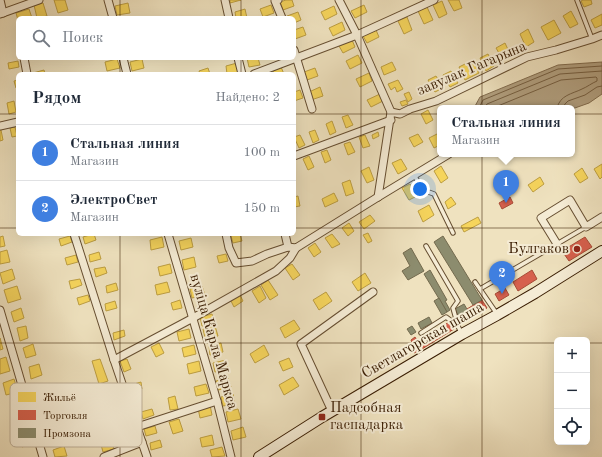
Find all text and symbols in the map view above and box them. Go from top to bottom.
search box [16,16,296,60]
icon: search [30,27,52,49]
text: Поиск [62,31,103,46]
street label: завулак Гагарына [415,39,529,99]
text: Рядом [32,90,81,107]
text: Найдено: 2 [216,91,280,104]
popup [437,105,575,157]
text: Стальная линия [451,116,561,131]
text: Магазин [451,134,500,147]
text: Стальная линия [70,137,180,152]
text: 1 [41,146,49,159]
text: 100 m [243,146,280,159]
text: Магазин [70,155,119,168]
pin: 1 [493,170,519,203]
your location [410,179,430,199]
text: ЭлектроСвет [70,193,158,208]
text: 2 [41,202,49,215]
text: 150 m [243,202,280,215]
text: Магазин [70,211,119,224]
place label: Булгаков [508,242,569,257]
marker: Булгаков [572,244,582,254]
pin: 2 [489,261,515,294]
street label: вуліца Карла Маркса [186,273,240,412]
street label: Светлагорская шаша [359,300,487,382]
map controls [554,337,590,445]
button: + [554,337,590,373]
button: − [554,373,590,409]
legend [10,383,142,447]
text: Жильё [43,393,76,404]
place label: Падсобная гаспадарка [330,401,404,433]
button: locate [554,409,590,445]
text: Торговля [43,411,88,422]
marker: Падсобная гаспадарка [317,412,327,422]
text: Промзона [43,429,91,440]

